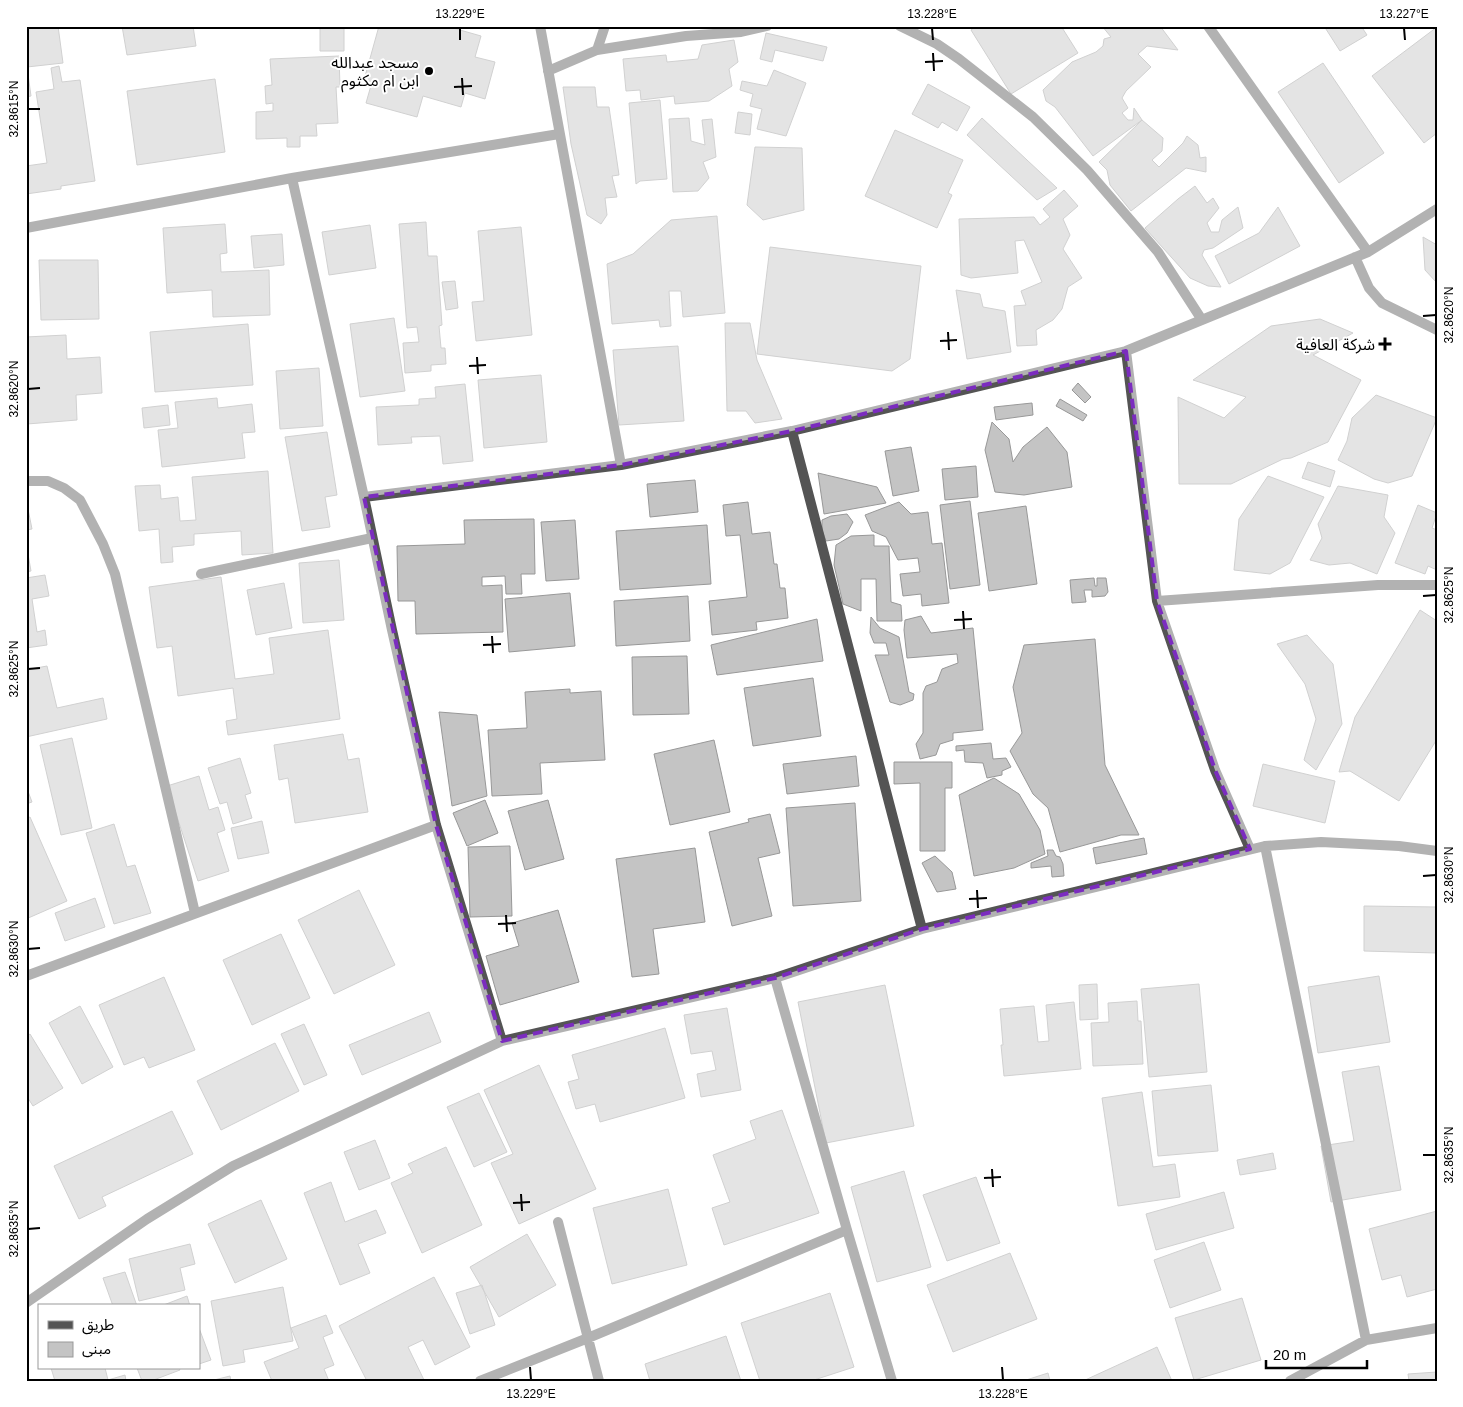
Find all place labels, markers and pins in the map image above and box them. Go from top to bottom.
place label: مسجد عبدالله ابن ام مكثوم [331,54,419,93]
marker: مسجد عبدالله ابن ام مكثوم [423,65,435,77]
place label: شركة العافية [1296,336,1375,354]
marker: شركة العافية [1379,338,1391,350]

